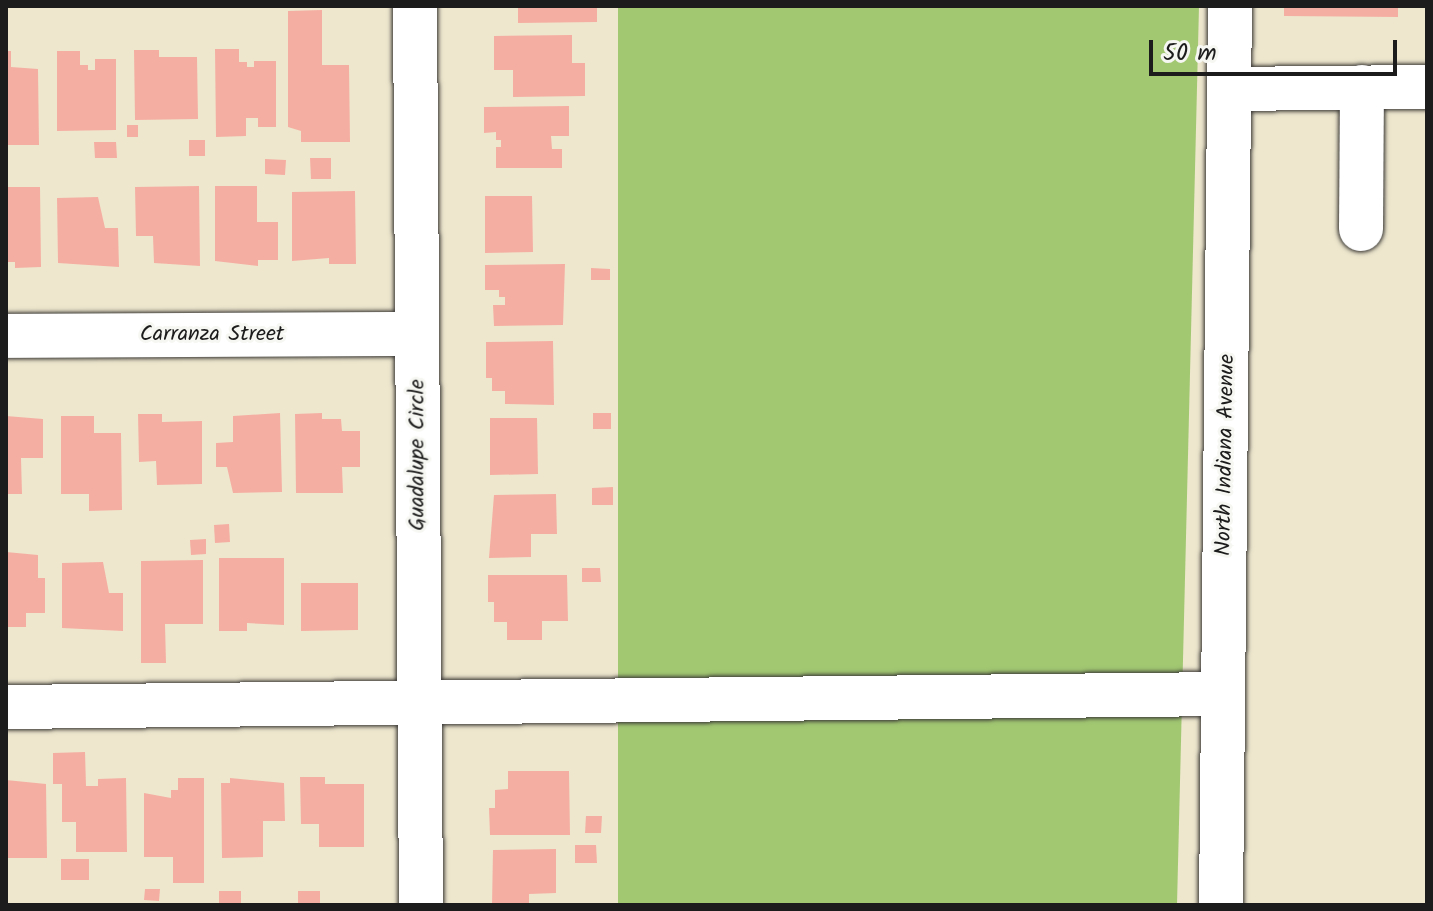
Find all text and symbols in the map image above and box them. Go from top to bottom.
scale bar [1153,24,1401,74]
text: 50 m [1163,34,1217,73]
street label: Carranza Street [140,322,284,348]
street label: North Indiana Avenue [1211,354,1241,556]
street label: Guadalupe Circle [405,379,431,531]

